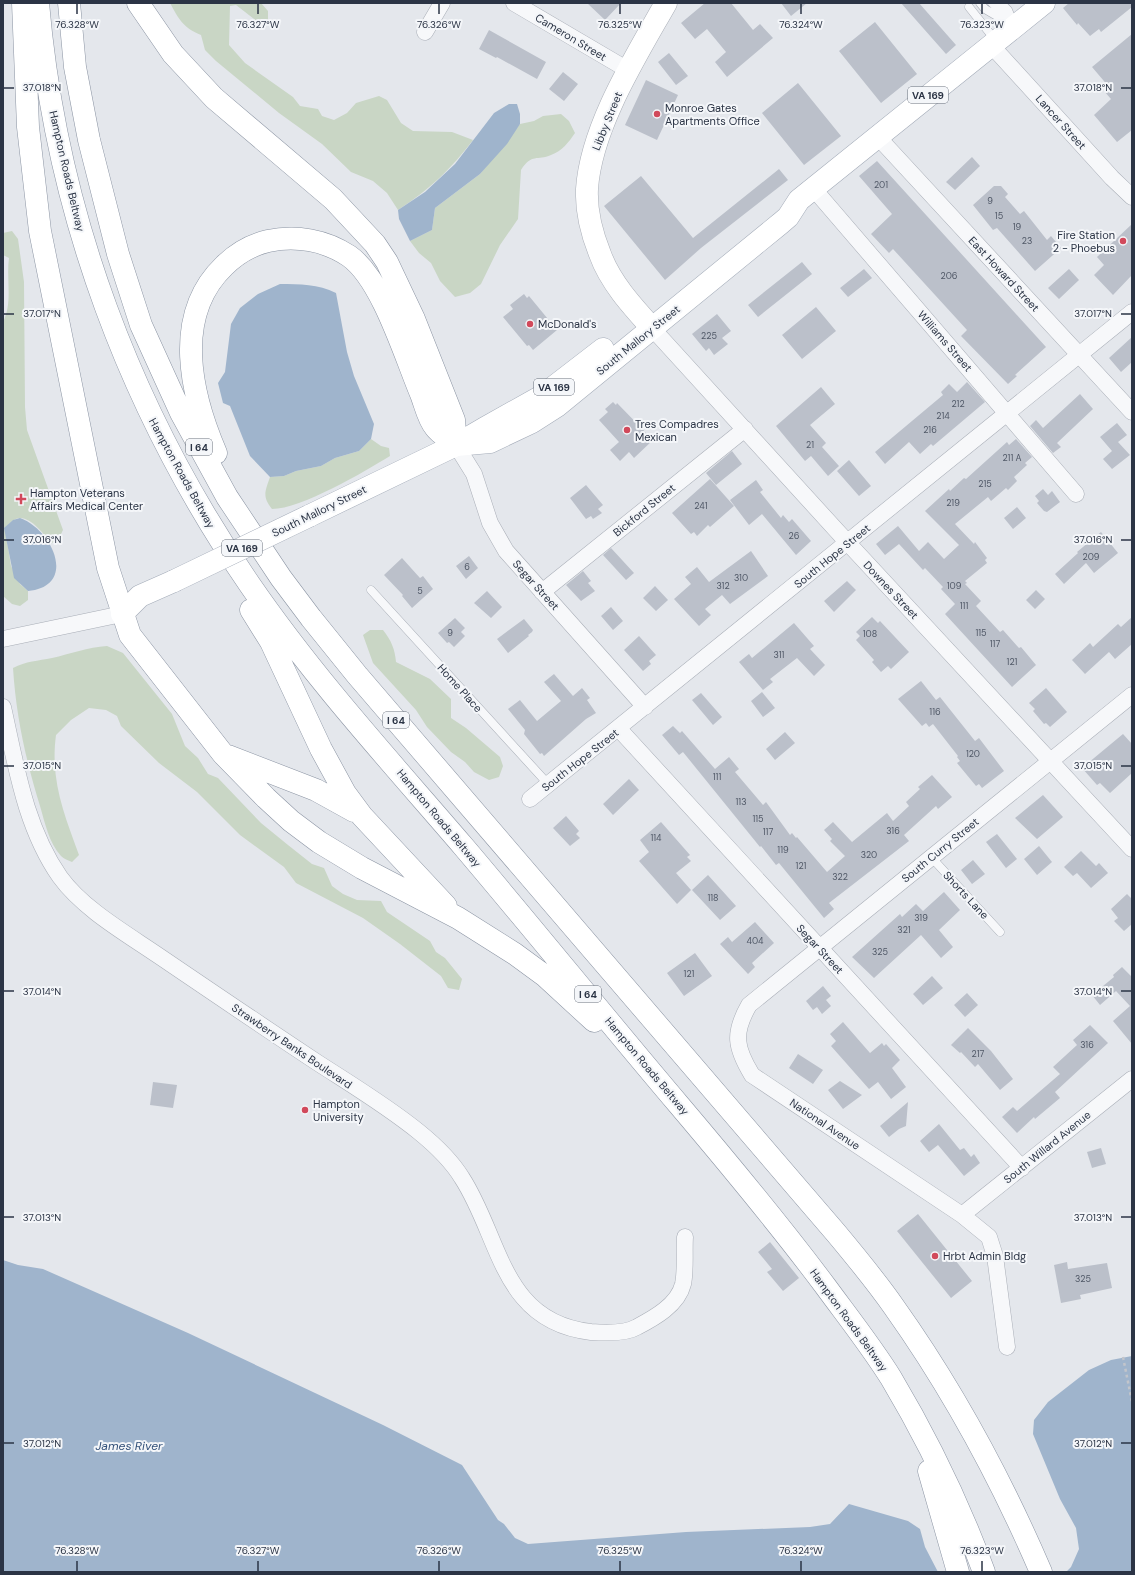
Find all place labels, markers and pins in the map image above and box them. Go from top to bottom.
place label: Monroe Gates Apartments Office [665,101,760,128]
marker: Monroe Gates Apartments Office [652,109,662,119]
place label: Fire Station 2 - Phoebus [1053,228,1115,255]
marker: Fire Station 2 - Phoebus [1118,236,1128,246]
place label: McDonald's [538,317,597,331]
marker: McDonald's [525,319,535,329]
place label: Tres Compadres Mexican [635,417,719,444]
marker: Tres Compadres Mexican [622,425,632,435]
place label: Hampton Veterans Affairs Medical Center [30,486,143,513]
marker: Hampton Veterans Affairs Medical Center [15,493,27,505]
place label: Hampton University [313,1097,364,1124]
marker: Hampton University [300,1105,310,1115]
place label: Hrbt Admin Bldg [943,1249,1026,1263]
marker: Hrbt Admin Bldg [930,1251,940,1261]

